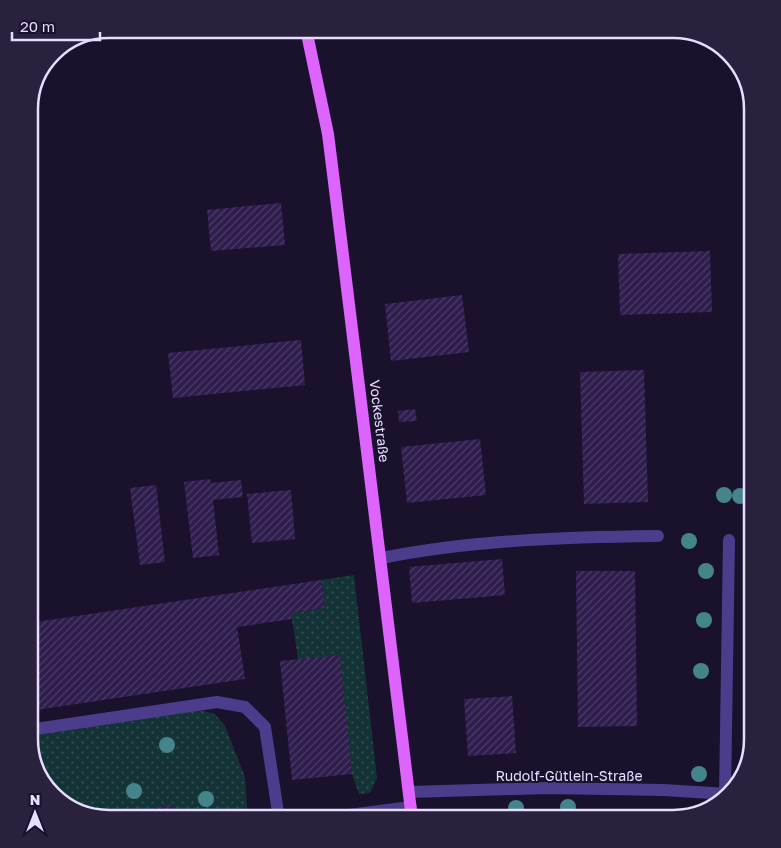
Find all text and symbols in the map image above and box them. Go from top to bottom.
scale bar [12,10,100,42]
text: 20 m [20,17,55,35]
street label: Vockestraße [367,379,393,463]
street label: Rudolf-Gütlein-Straße [495,767,643,784]
north arrow [10,788,60,838]
text: N [30,791,40,808]

